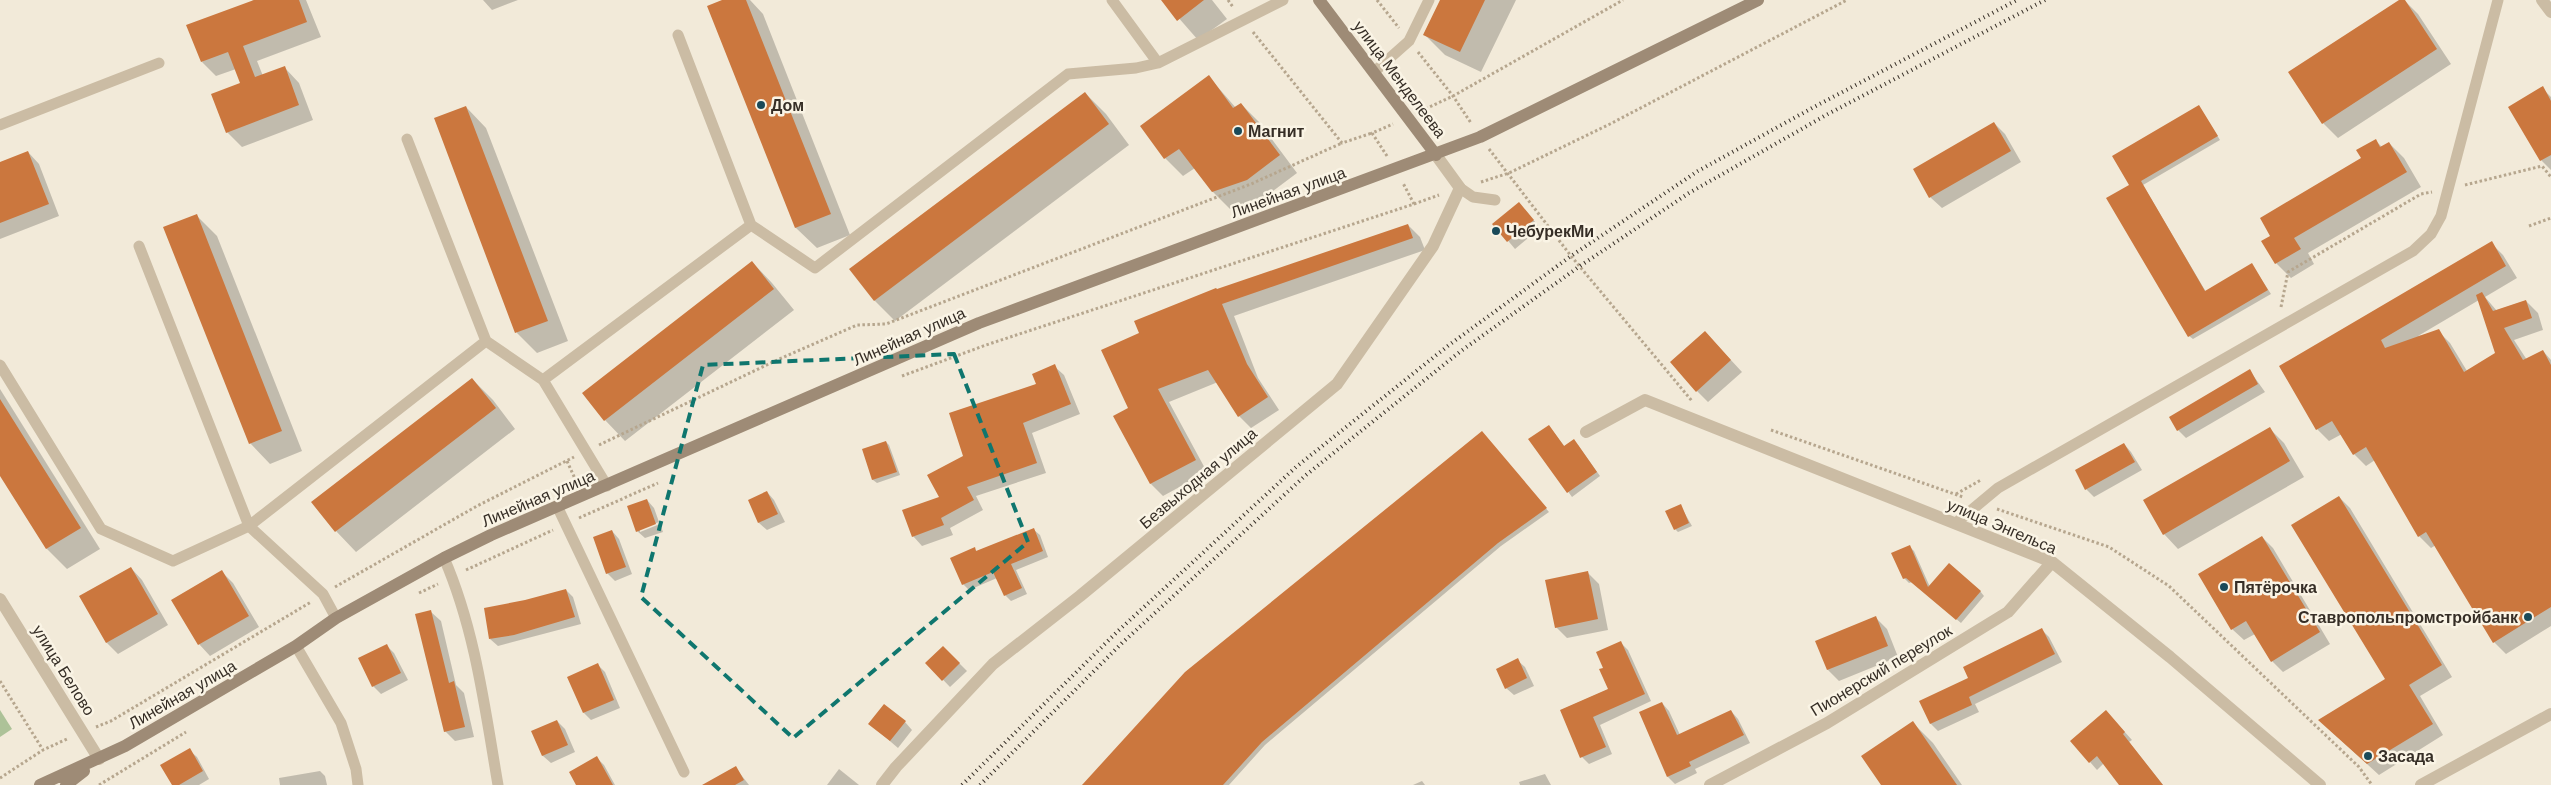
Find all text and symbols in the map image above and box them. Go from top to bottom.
street label: улица Менделеева [1350,18,1449,141]
place label: Дом [771,97,804,114]
marker: Дом [755,99,767,111]
place label: Магнит [1248,123,1305,140]
marker: Магнит [1232,125,1244,137]
street label: Линейная улица [1228,164,1348,221]
place label: ЧебурекМи [1506,223,1594,240]
marker: ЧебурекМи [1490,225,1502,237]
street label: Линейная улица [851,304,968,369]
street label: Безвыходная улица [1137,425,1260,532]
street label: Линейная улица [479,467,597,530]
street label: улица Энгельса [1945,496,2059,557]
place label: Пятёрочка [2234,579,2317,596]
marker: Пятёрочка [2218,581,2230,593]
place label: Ставропольпромстройбанк [2298,609,2519,626]
marker: Ставропольпромстройбанк [2522,611,2534,623]
street label: Пионерский переулок [1808,621,1956,719]
street label: улица Белово [29,622,98,718]
street label: Линейная улица [126,657,239,732]
place label: Засада [2378,748,2434,765]
marker: Засада [2362,750,2374,762]

